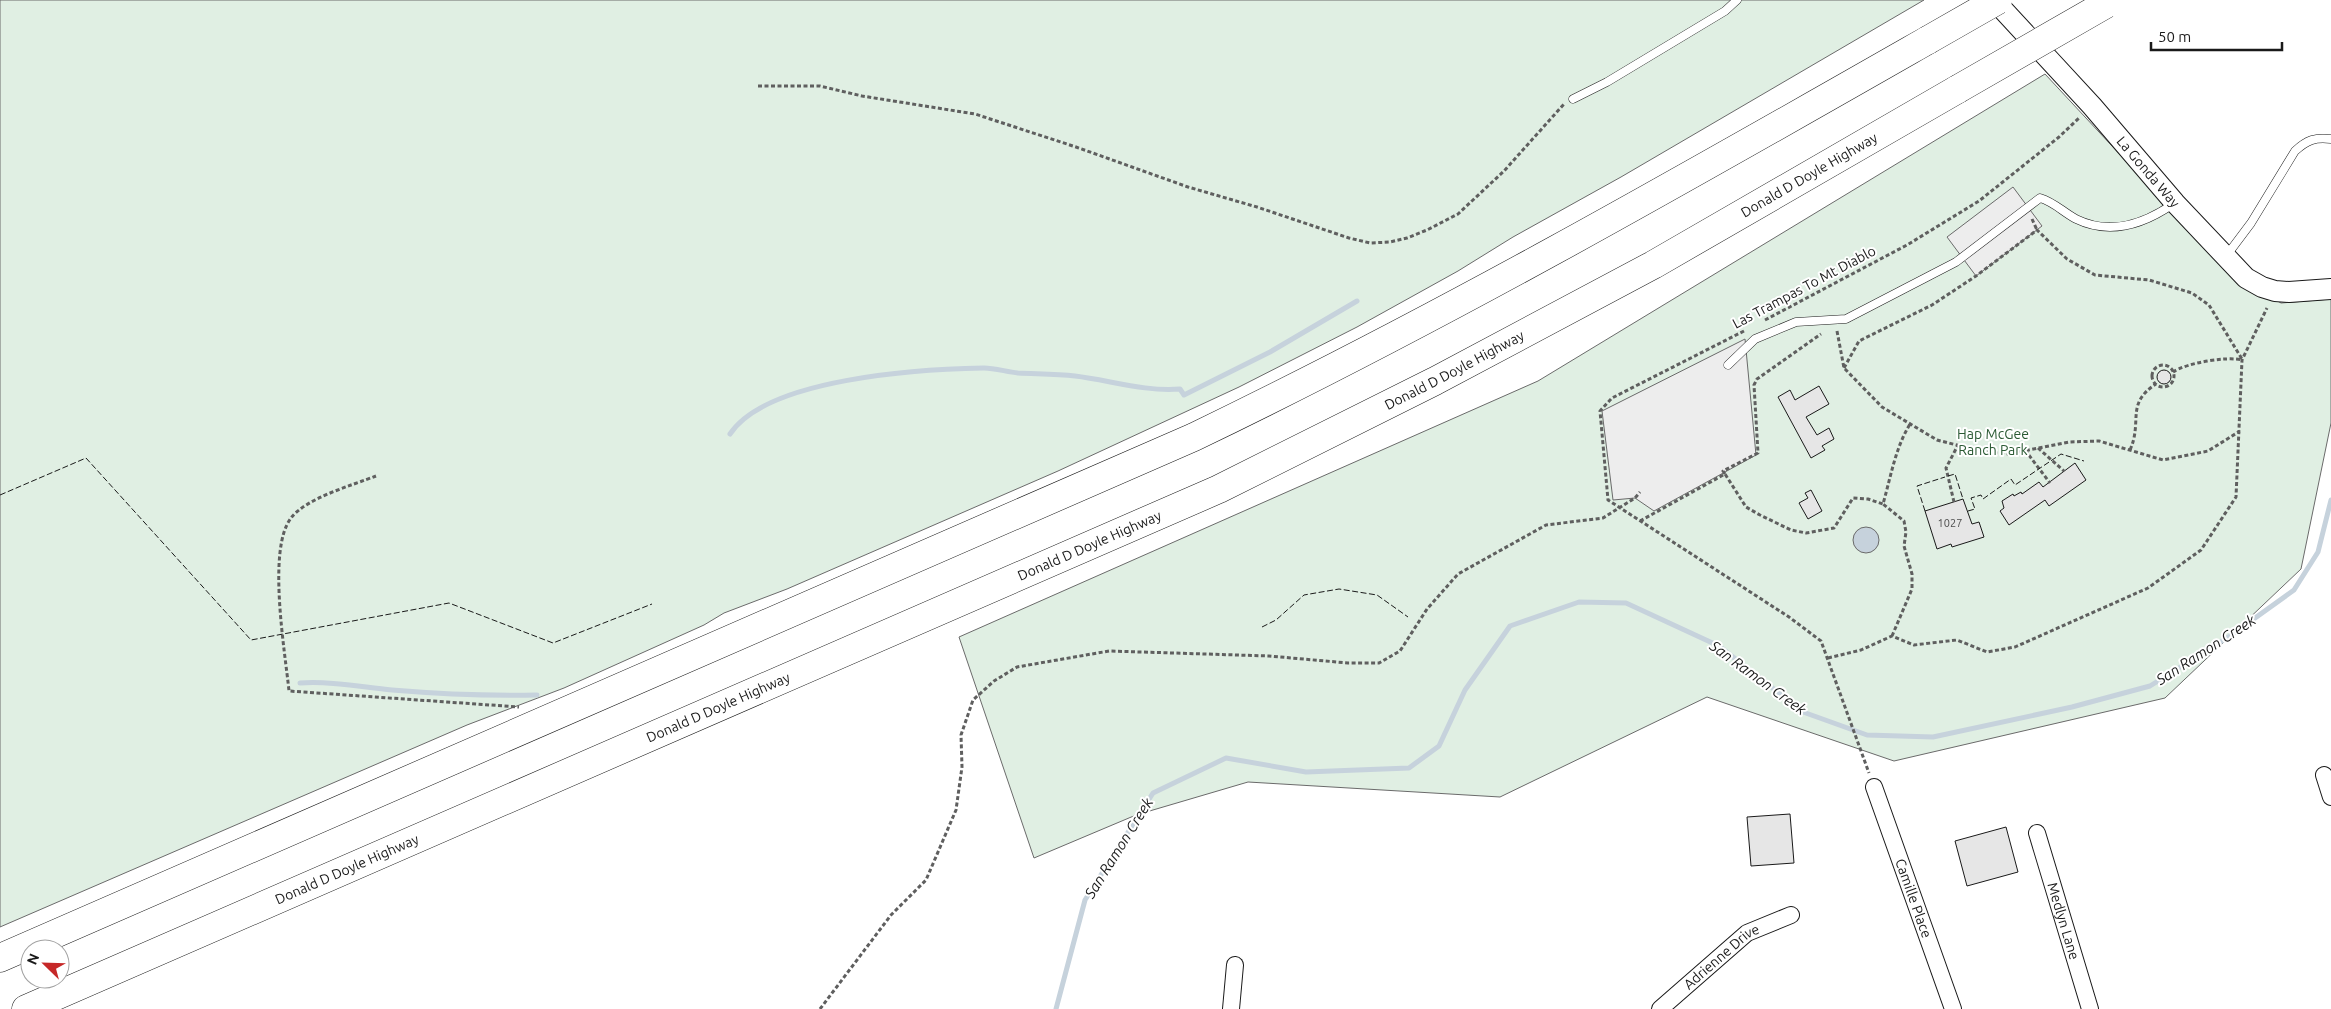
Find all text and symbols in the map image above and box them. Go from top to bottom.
scale bar [2151,20,2282,52]
text: 50 m [2158,28,2191,45]
street label: Donald D Doyle Highway [1738,129,1880,221]
street label: La Gonda Way [2114,133,2183,211]
street label: Las Trampas To Mt Diablo [1730,242,1878,332]
street label: Donald D Doyle Highway [1382,327,1527,413]
park label: Hap McGee Ranch Park [1957,426,2029,458]
street label: Donald D Doyle Highway [1015,507,1164,584]
house number: 1027 [1938,517,1962,529]
water label: San Ramon Creek [2152,611,2259,689]
water label: San Ramon Creek [1706,636,1810,718]
street label: Donald D Doyle Highway [644,669,793,746]
water label: San Ramon Creek [1080,794,1156,902]
street label: Donald D Doyle Highway [273,831,421,907]
street label: Camille Place [1892,856,1935,940]
street label: Medlyn Lane [2044,881,2083,962]
street label: Adrienne Drive [1680,921,1761,993]
north arrow [20,939,70,989]
text: N [24,951,42,967]

